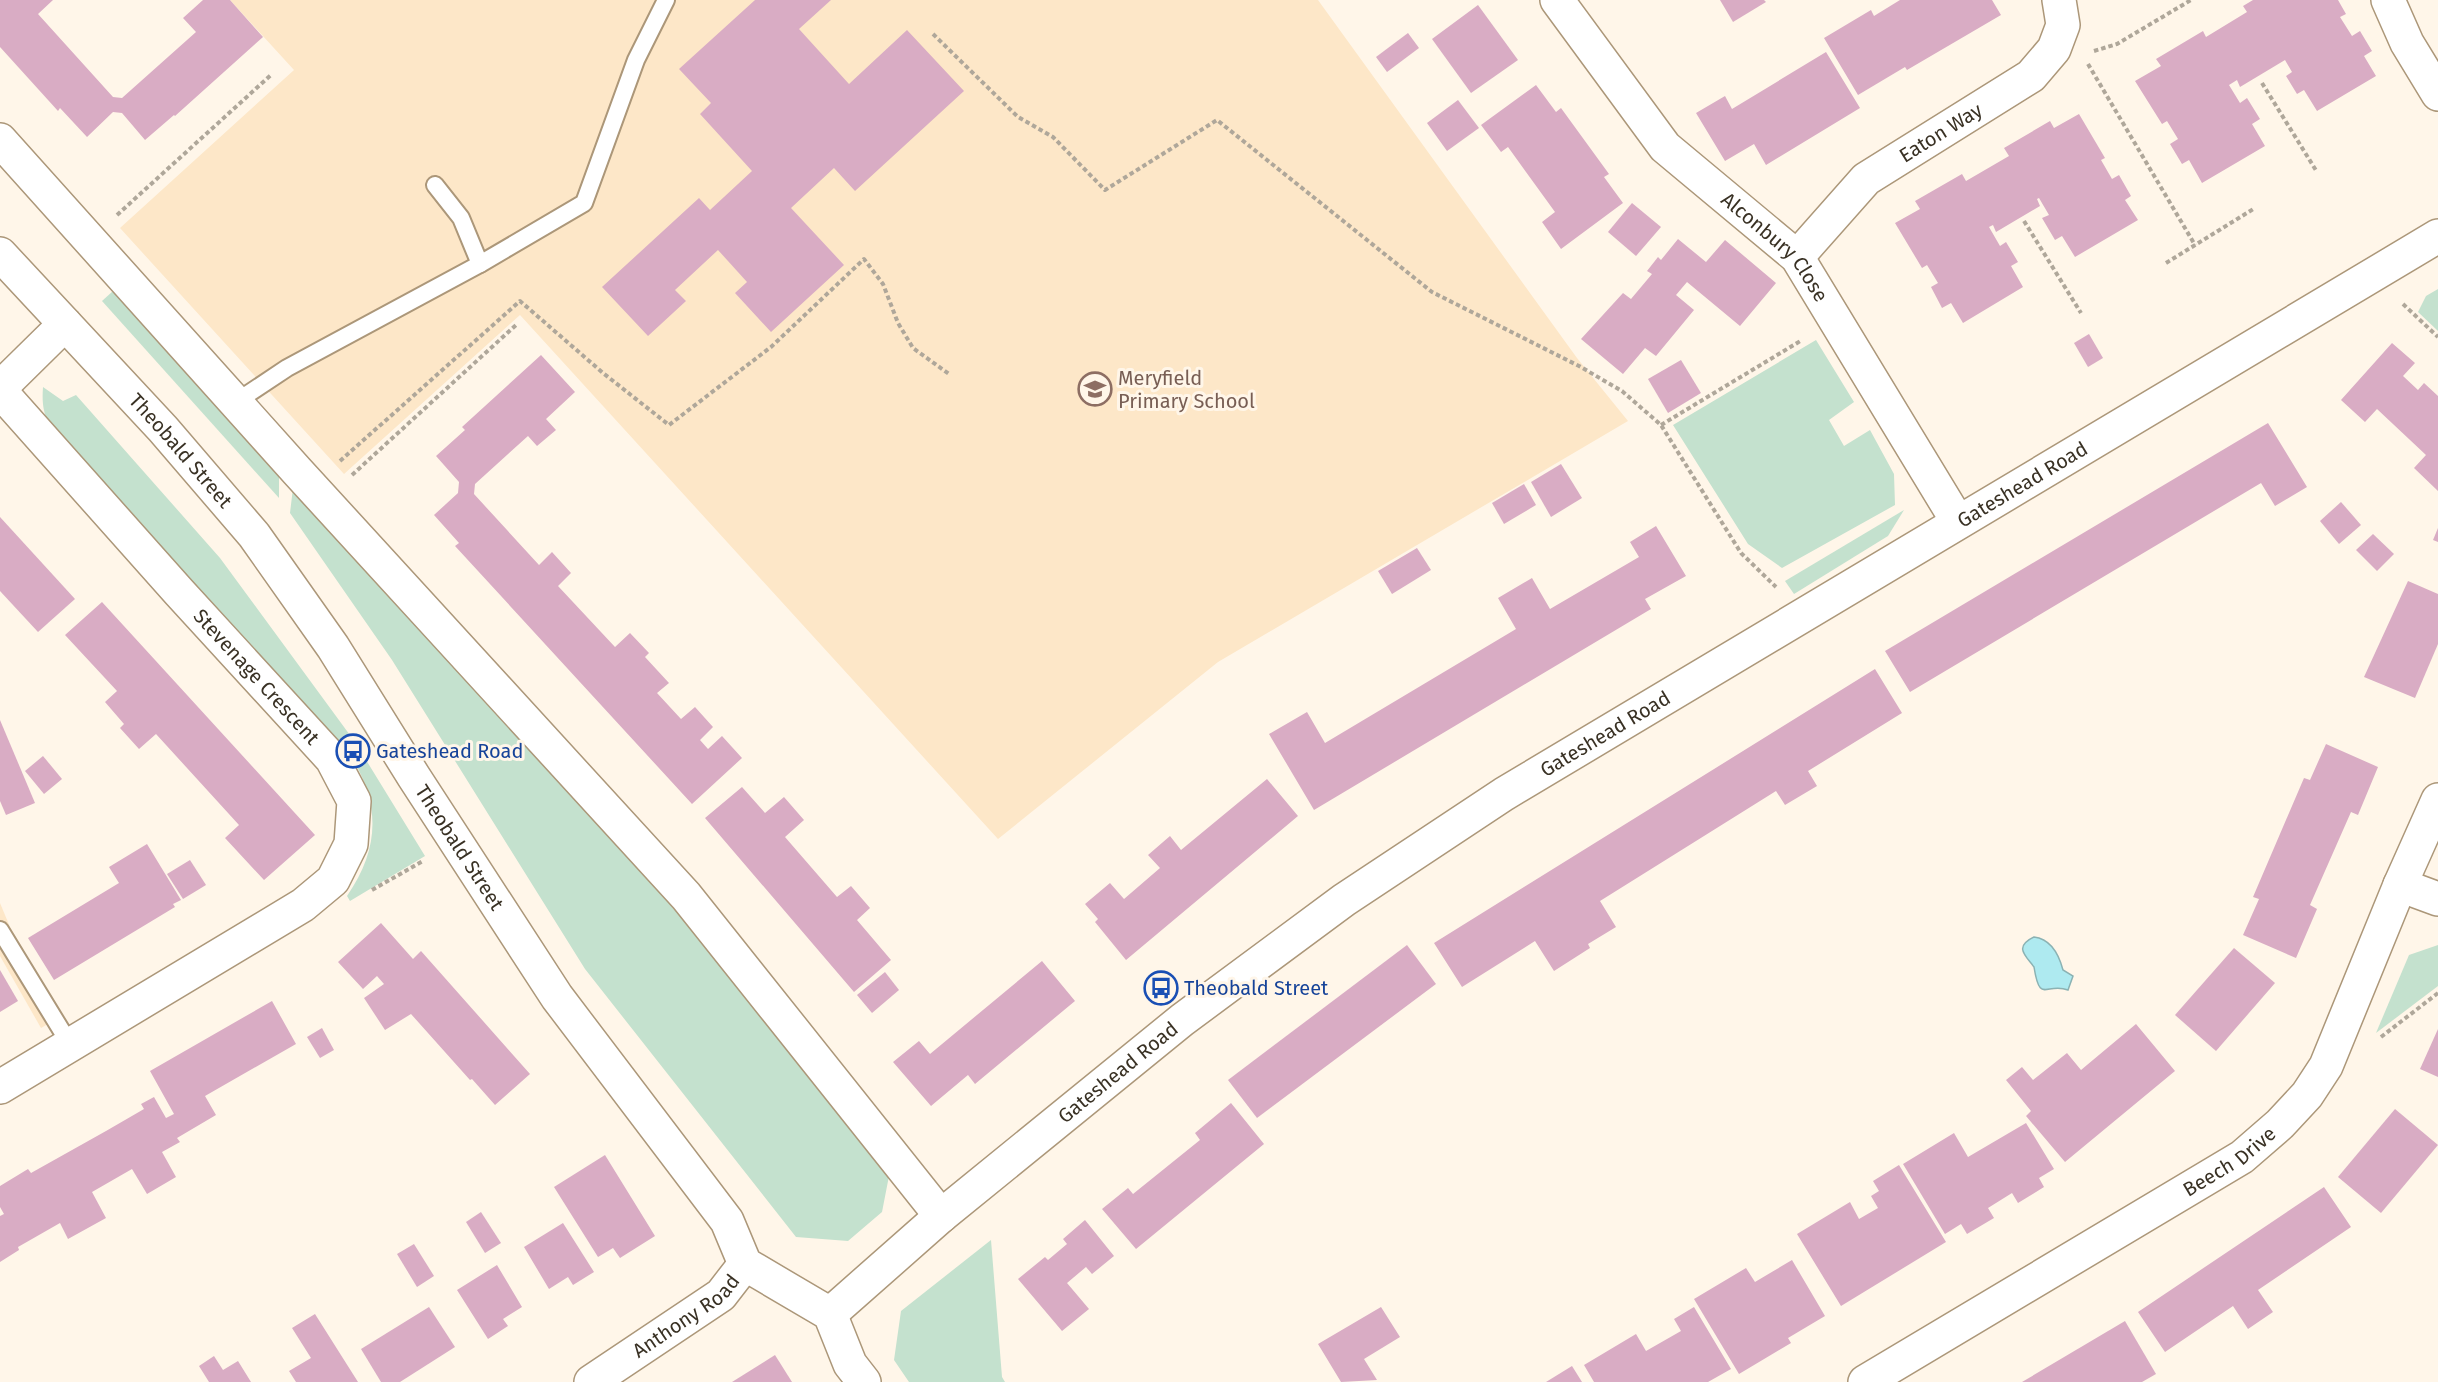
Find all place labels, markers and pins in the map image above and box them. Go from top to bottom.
place label: Meryfield Primary School [1118,366,1255,413]
school or university icon: Meryfield Primary School [1077,371,1113,407]
bus stop icon: Gateshead Road [335,733,371,769]
place label: Gateshead Road [376,739,523,763]
bus stop icon: Theobald Street [1143,970,1179,1006]
place label: Theobald Street [1184,976,1329,1000]

